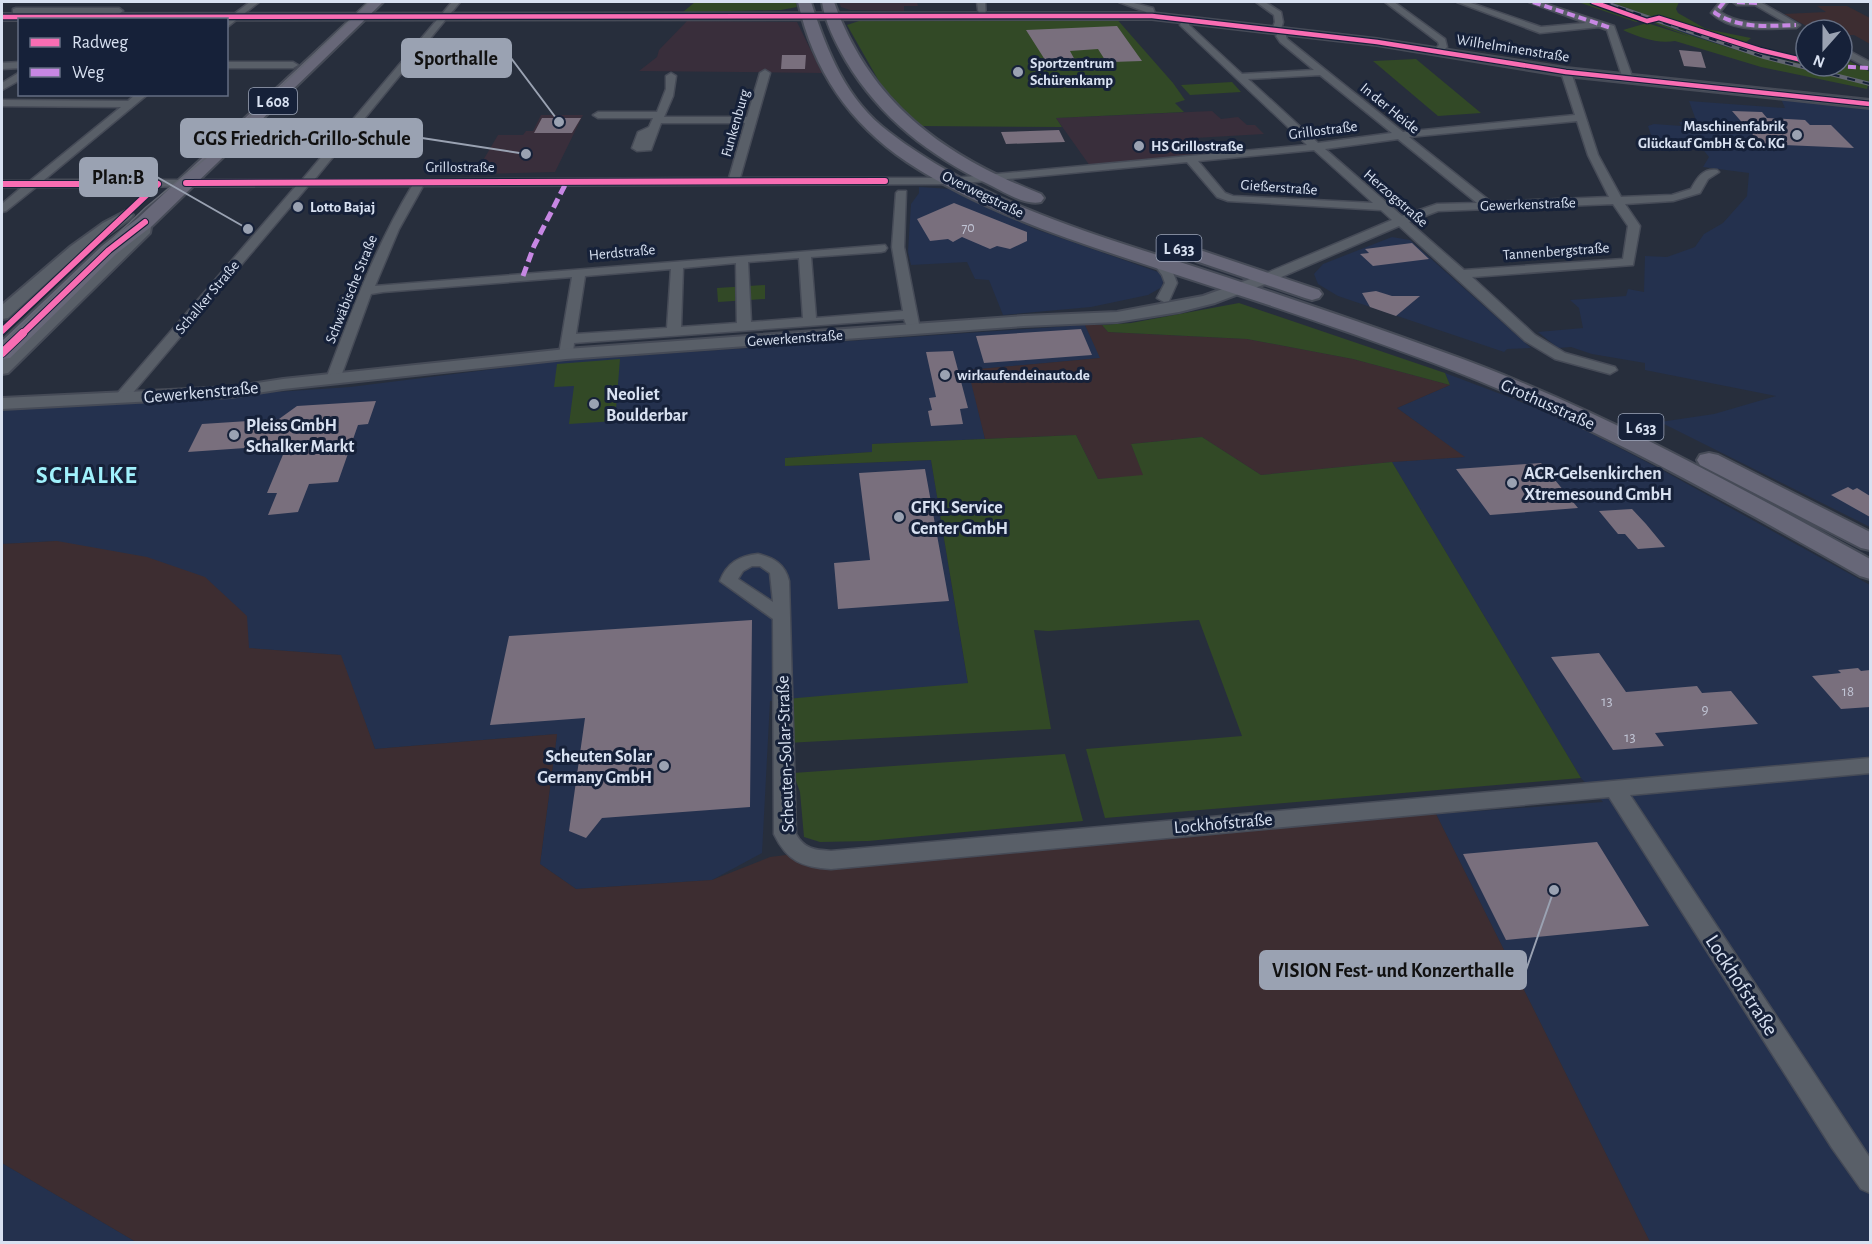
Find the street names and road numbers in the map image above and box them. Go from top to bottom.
street label: Wilhelminenstraße [1455,32,1571,65]
street label: In der Heide [1357,80,1422,137]
street label: Funkenburg [719,87,752,159]
road number: L 608 [249,88,297,114]
street label: Grillostraße [1288,119,1358,142]
street label: Grillostraße [425,160,495,175]
street label: Herzogstraße [1361,167,1431,230]
street label: Overwegstraße [940,168,1026,221]
street label: Gießerstraße [1240,177,1318,198]
street label: Gewerkenstraße [1480,195,1576,214]
street label: Schwäbische Straße [323,233,380,346]
road number: L 633 [1156,235,1202,261]
street label: Tannenbergstraße [1502,240,1610,263]
street label: Herdstraße [588,242,656,263]
street label: Schalker Straße [173,258,242,337]
street label: Gewerkenstraße [747,328,843,349]
street label: Grothusstraße [1498,376,1597,434]
street label: Gewerkenstraße [143,379,259,407]
road number: L 633 [1618,414,1664,440]
street label: Scheuten-Solar-Straße [774,675,798,833]
street label: Lockhofstraße [1173,811,1273,837]
street label: Lockhofstraße [1701,931,1782,1039]

